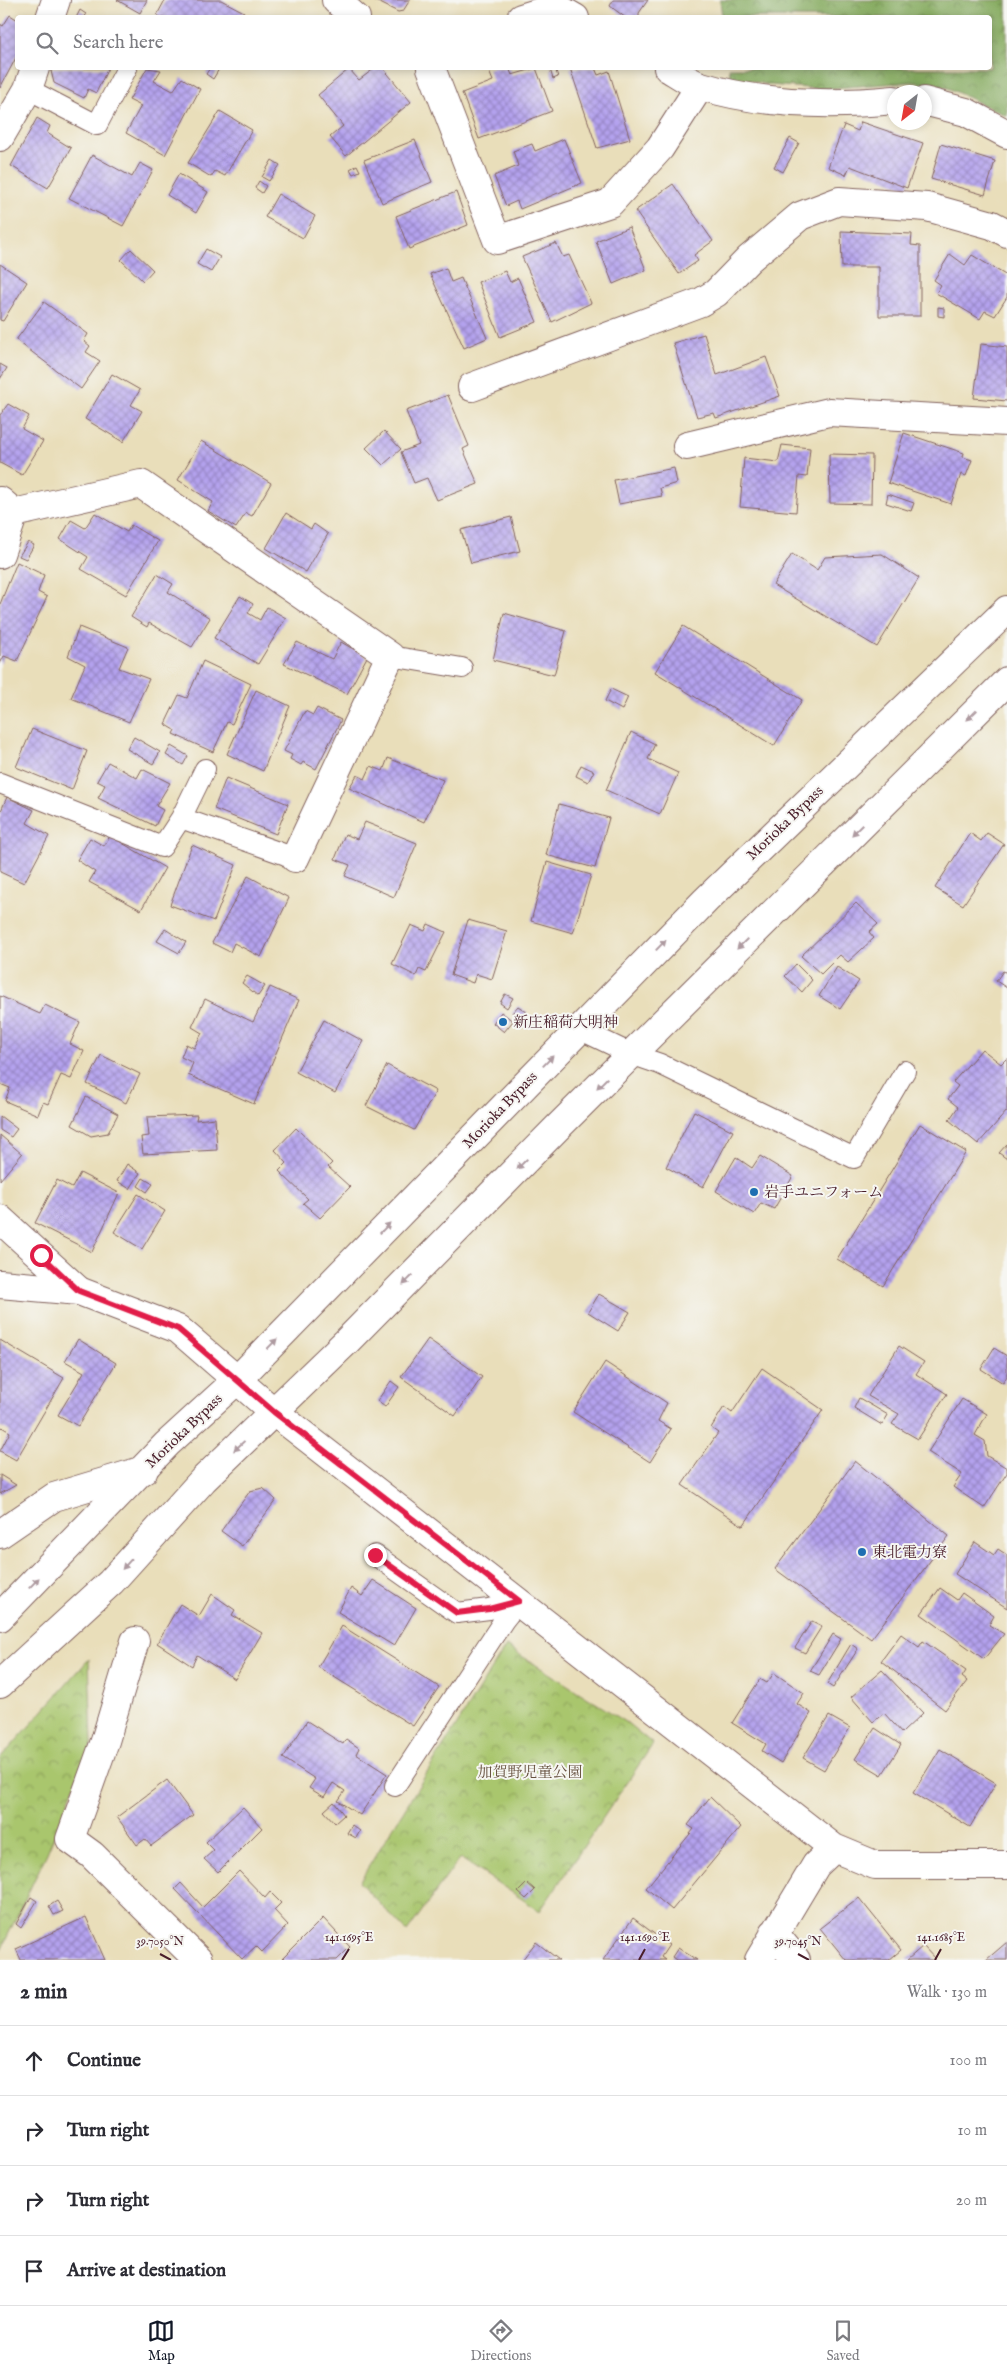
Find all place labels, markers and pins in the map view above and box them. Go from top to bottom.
place label: 新庄稲荷大明神 [513,1013,618,1032]
marker: 新庄稲荷大明神 [497,1016,509,1028]
place label: 岩手ユニフォーム [764,1183,883,1202]
marker: 岩手ユニフォーム [748,1186,760,1198]
place label: 東北電力寮 [872,1543,947,1562]
marker: 東北電力寮 [856,1546,868,1558]

